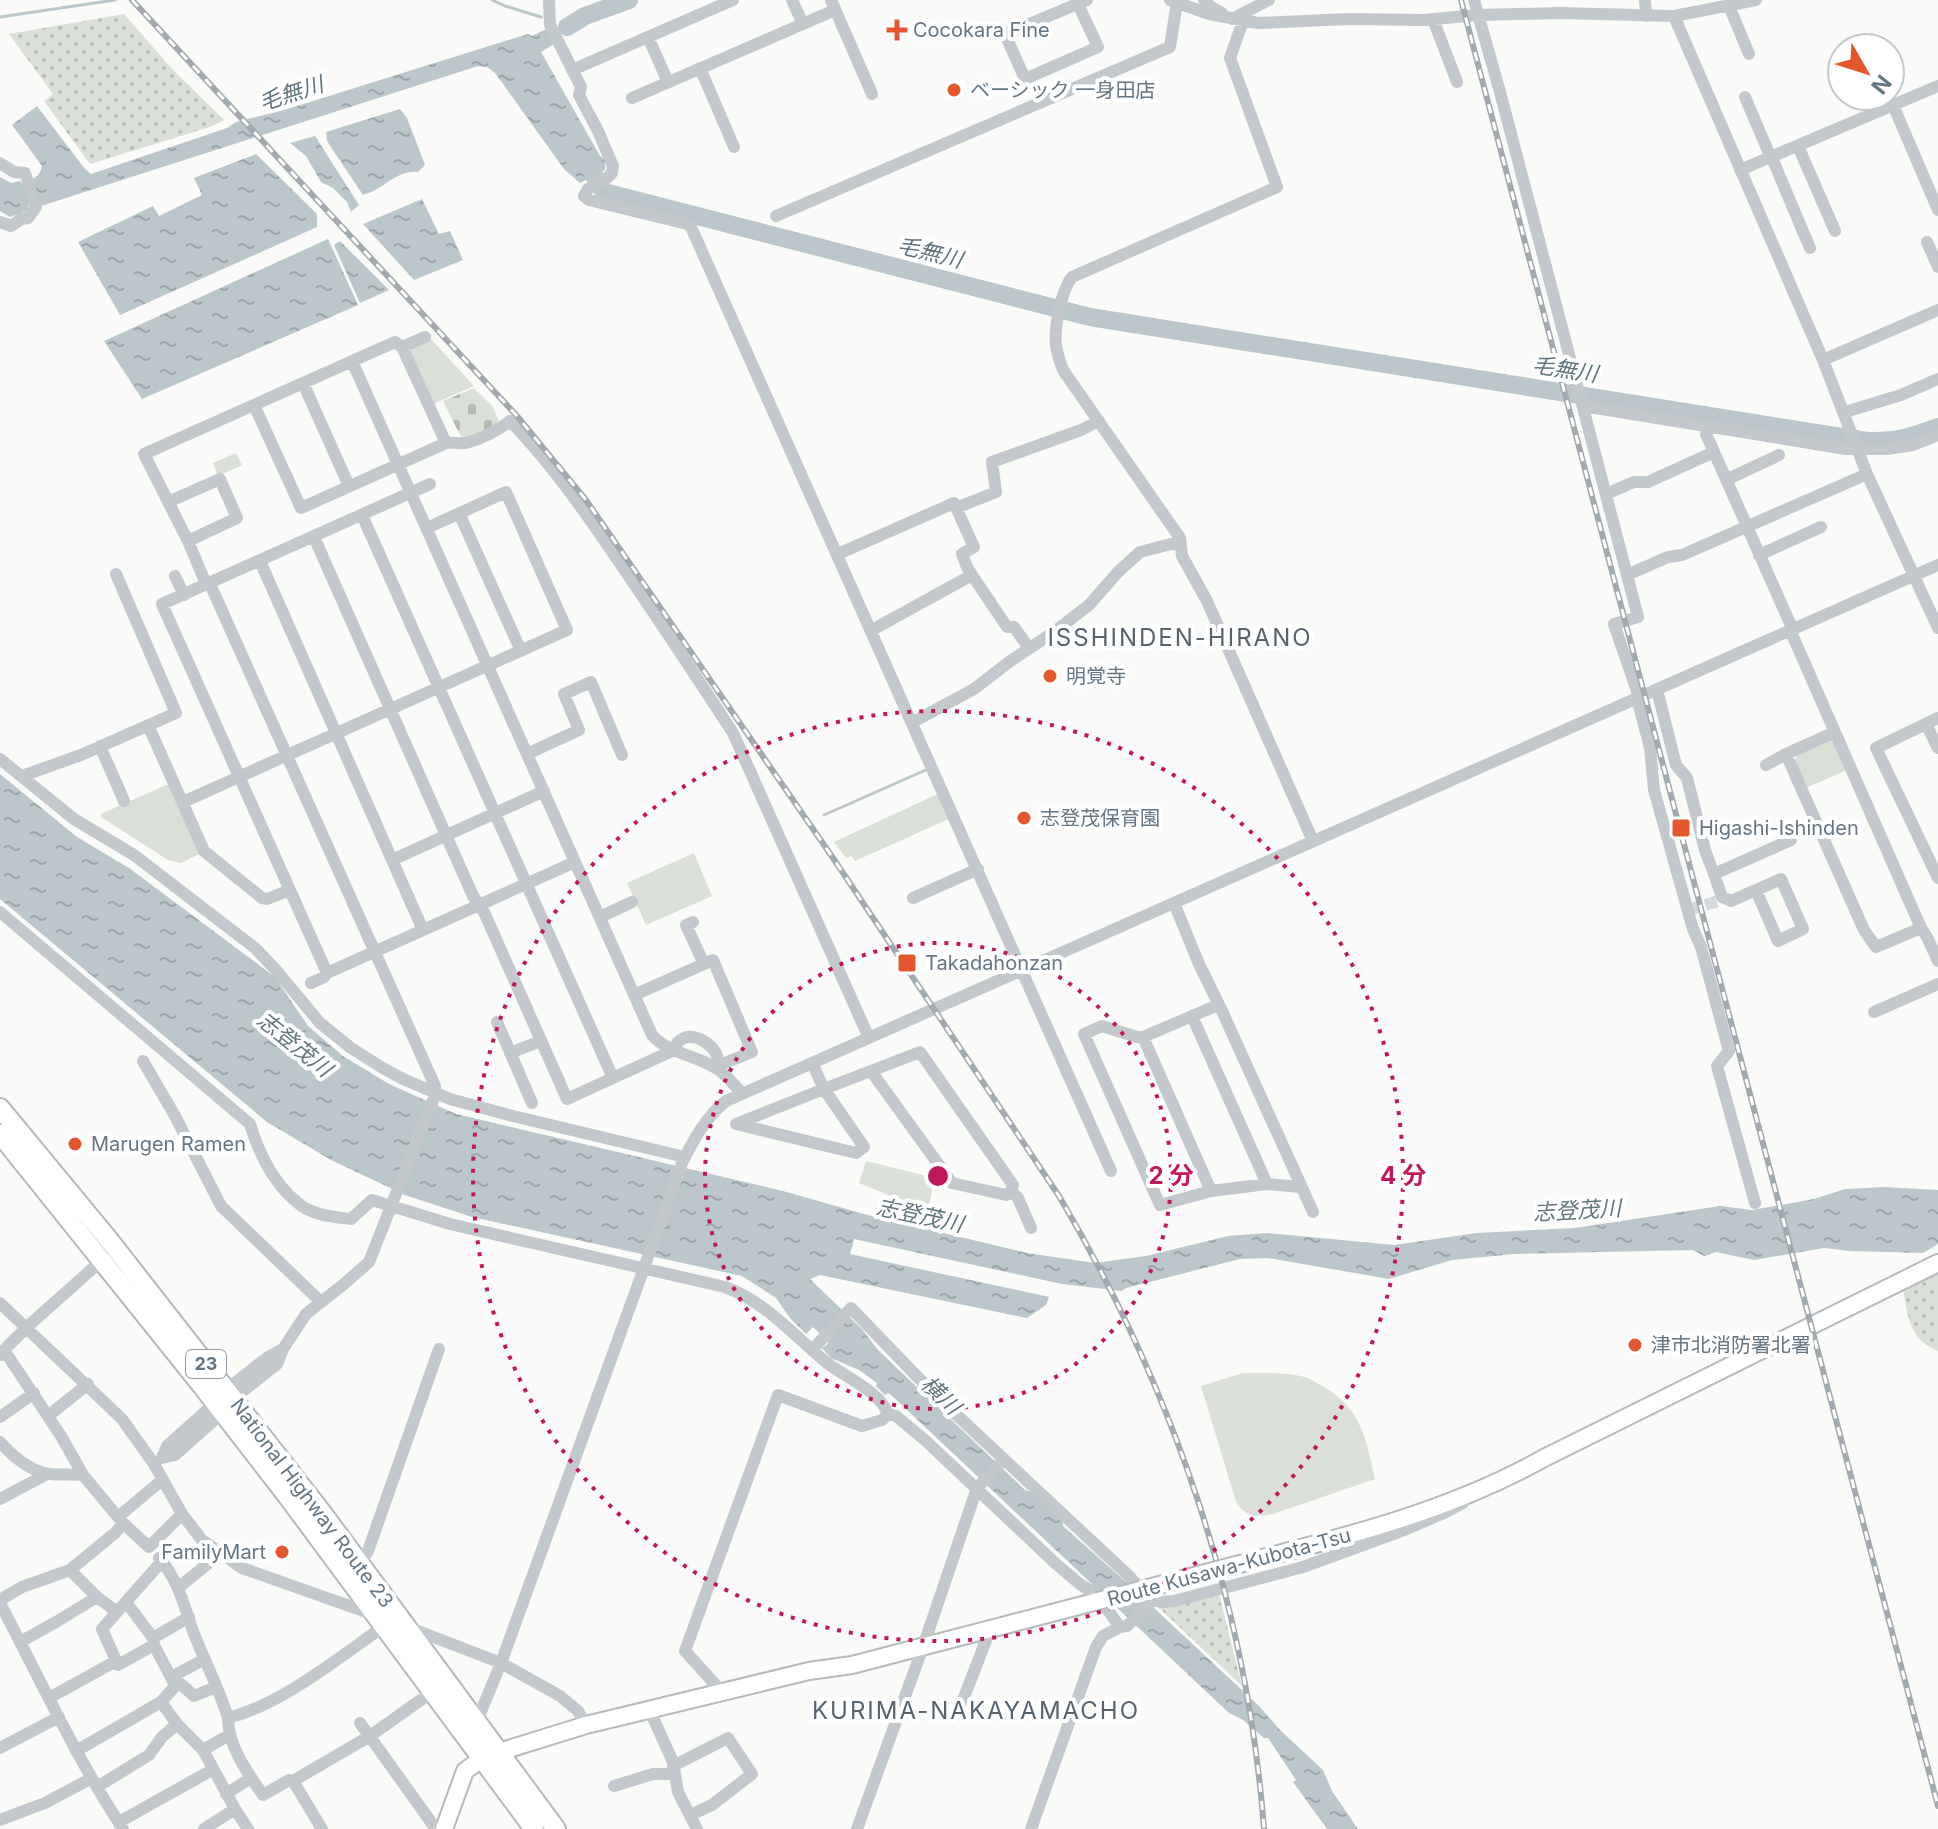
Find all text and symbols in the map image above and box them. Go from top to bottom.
place label: Cocokara Fine [913,18,1050,42]
marker: Cocokara Fine [888,21,906,39]
north arrow [1826,32,1906,112]
water label: 毛無川 [256,70,328,116]
text: N [1866,70,1897,99]
place label: ベーシック 一身田店 [970,78,1155,102]
marker: ベーシック 一身田店 [945,81,963,99]
water label: 毛無川 [895,231,967,273]
water label: 毛無川 [1530,351,1602,387]
district label: ISSHINDEN-HIRANO [1047,623,1313,652]
place label: 明覚寺 [1066,664,1126,688]
marker: 明覚寺 [1041,667,1059,685]
place label: 志登茂保育園 [1040,806,1160,830]
marker: 志登茂保育園 [1015,809,1033,827]
place label: Higashi-Ishinden [1699,816,1859,840]
marker: Higashi-Ishinden [1670,817,1692,839]
place label: Takadahonzan [925,951,1063,975]
marker: Takadahonzan [896,952,918,974]
water label: 志登茂川 [253,1006,339,1083]
place label: Marugen Ramen [91,1132,246,1156]
marker: Marugen Ramen [66,1135,84,1153]
text: 2 分 [1149,1161,1193,1190]
text: 4 分 [1380,1161,1426,1190]
centre of rings [924,1162,952,1190]
water label: 志登茂川 [874,1193,968,1237]
water label: 志登茂川 [1532,1195,1624,1225]
place label: 津市北消防署北署 [1651,1333,1811,1357]
marker: 津市北消防署北署 [1626,1336,1644,1354]
road number: 23 [186,1350,226,1378]
water label: 横川 [916,1370,967,1421]
street label: National Highway Route 23 [225,1394,399,1612]
street label: Route Kusawa-Kubota-Tsu [1104,1523,1354,1611]
place label: FamilyMart [161,1540,266,1564]
marker: FamilyMart [273,1543,291,1561]
district label: KURIMA-NAKAYAMACHO [812,1696,1140,1725]

